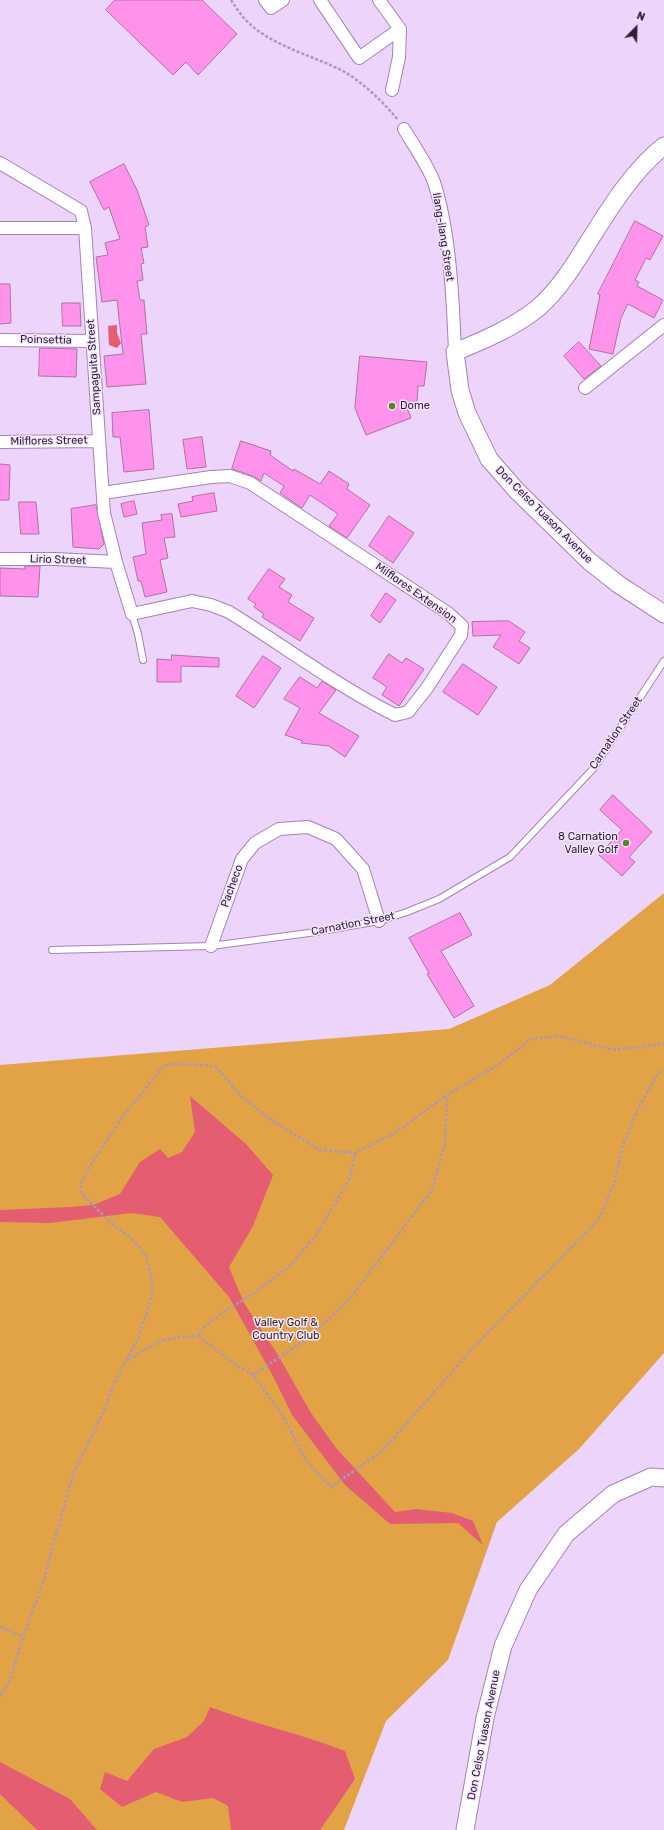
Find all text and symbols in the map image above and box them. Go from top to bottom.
north arrow [616,8,656,48]
text: N [635,9,647,24]
street label: Ilang-ilang Street [429,192,457,282]
street label: Sampaguita Street [84,319,104,415]
street label: Poinsettia [20,333,72,347]
place label: Dome [400,399,430,413]
marker: Dome [387,401,397,411]
street label: Milflores Street [10,434,88,448]
street label: Don Celso Tuason Avenue [493,464,595,566]
street label: Lirio Street [30,552,86,568]
street label: Milflores Extension [373,560,459,626]
street label: Carnation Street [587,694,645,772]
place label: 8 Carnation Valley Golf [558,830,618,856]
marker: 8 Carnation Valley Golf [621,838,631,848]
street label: Pacheco [218,863,246,909]
street label: Carnation Street [310,909,396,939]
park label: Valley Golf & Country Club [252,1316,320,1342]
street label: Don Celso Tuason Avenue [465,1669,503,1801]

